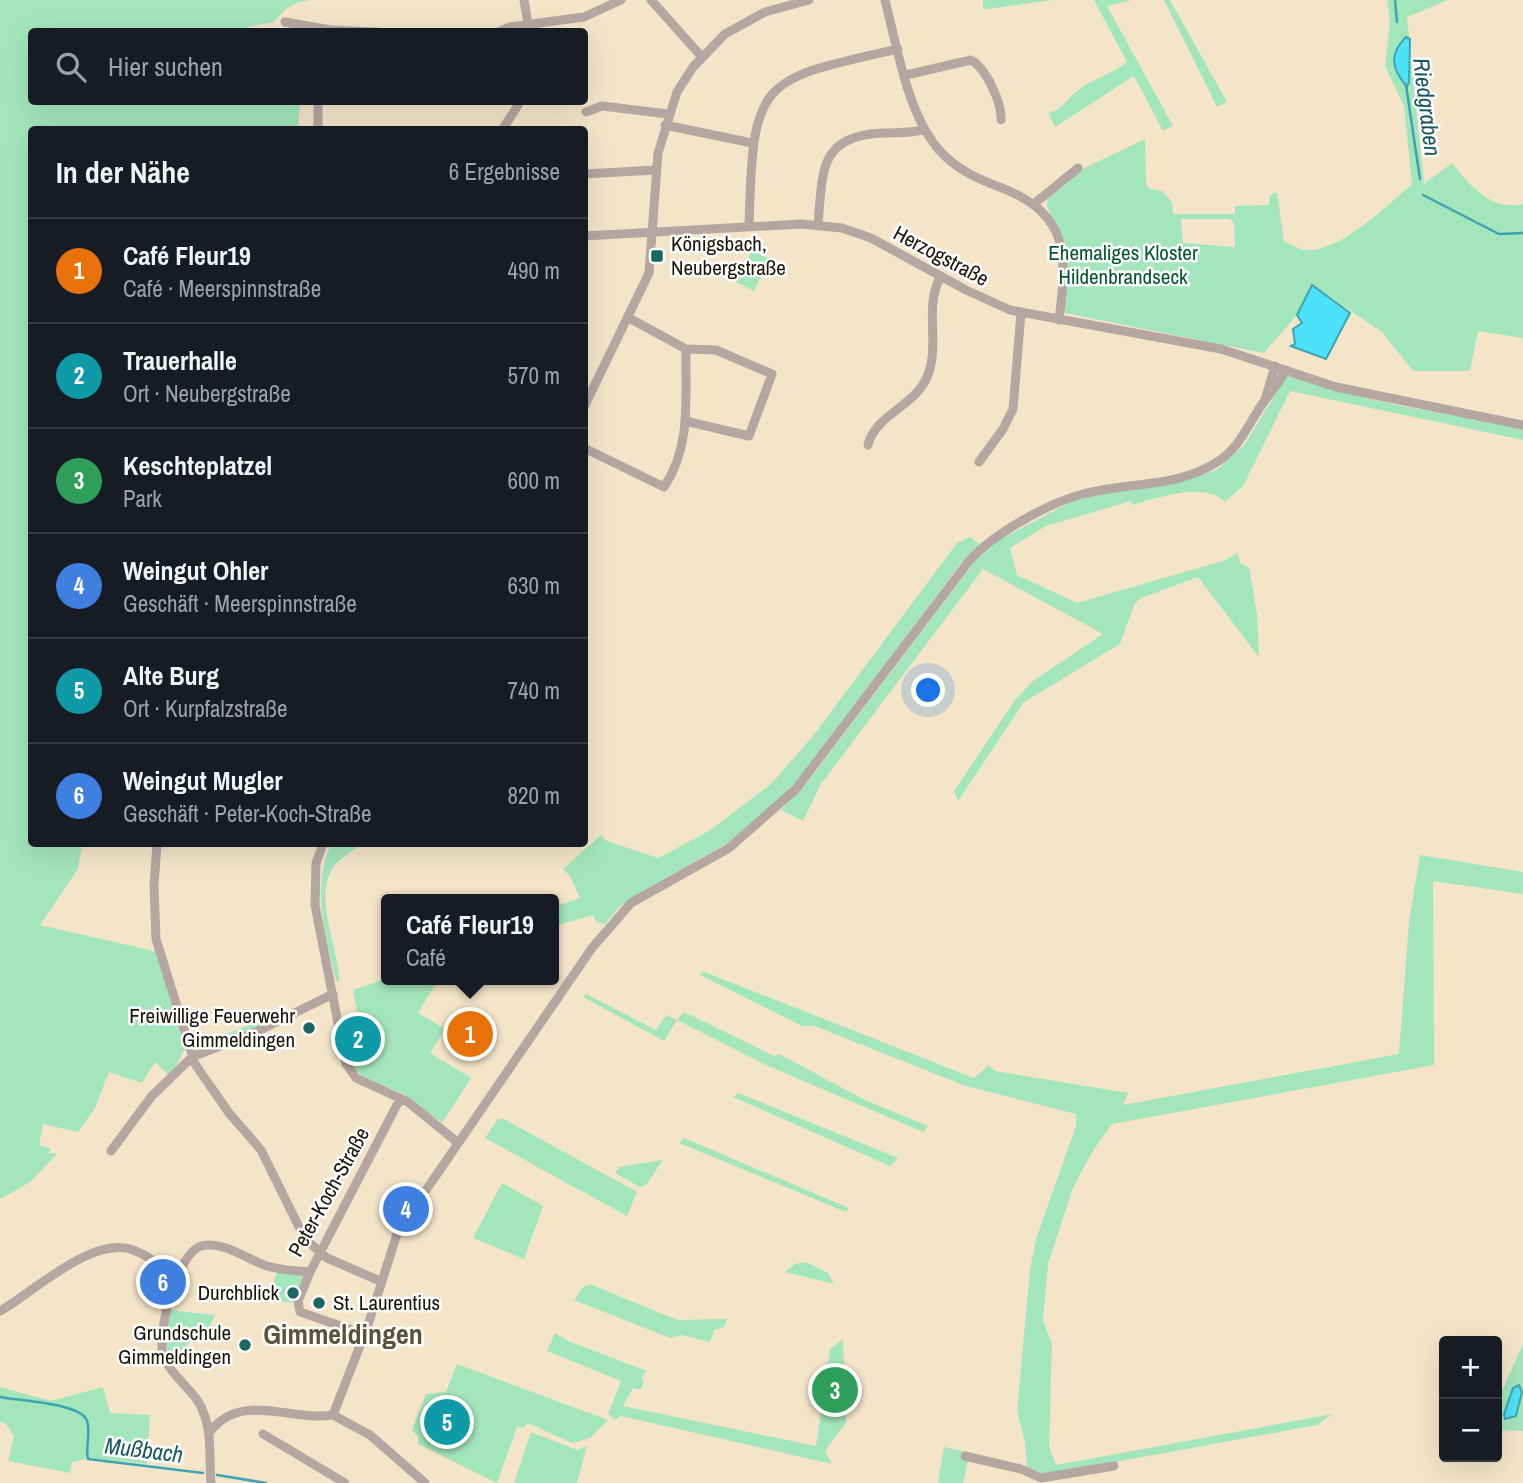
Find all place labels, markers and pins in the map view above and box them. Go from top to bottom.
place label: Königsbach, Neubergstraße [671,229,786,282]
marker: Königsbach, Neubergstraße [649,248,665,264]
place label: Freiwillige Feuerwehr Gimmeldingen [129,1001,295,1054]
pin: 1 [447,1008,493,1060]
pin: 2 [335,1013,381,1065]
marker: Freiwillige Feuerwehr Gimmeldingen [301,1020,317,1036]
pin: 4 [383,1183,429,1235]
pin: 6 [140,1256,186,1308]
place label: Durchblick [198,1278,279,1307]
marker: Durchblick [285,1285,301,1301]
place label: St. Laurentius [333,1288,440,1317]
marker: St. Laurentius [311,1295,327,1311]
place label: Grundschule Gimmeldingen [118,1318,231,1371]
marker: Grundschule Gimmeldingen [237,1337,253,1353]
pin: 3 [812,1364,858,1416]
pin: 5 [424,1396,470,1448]

